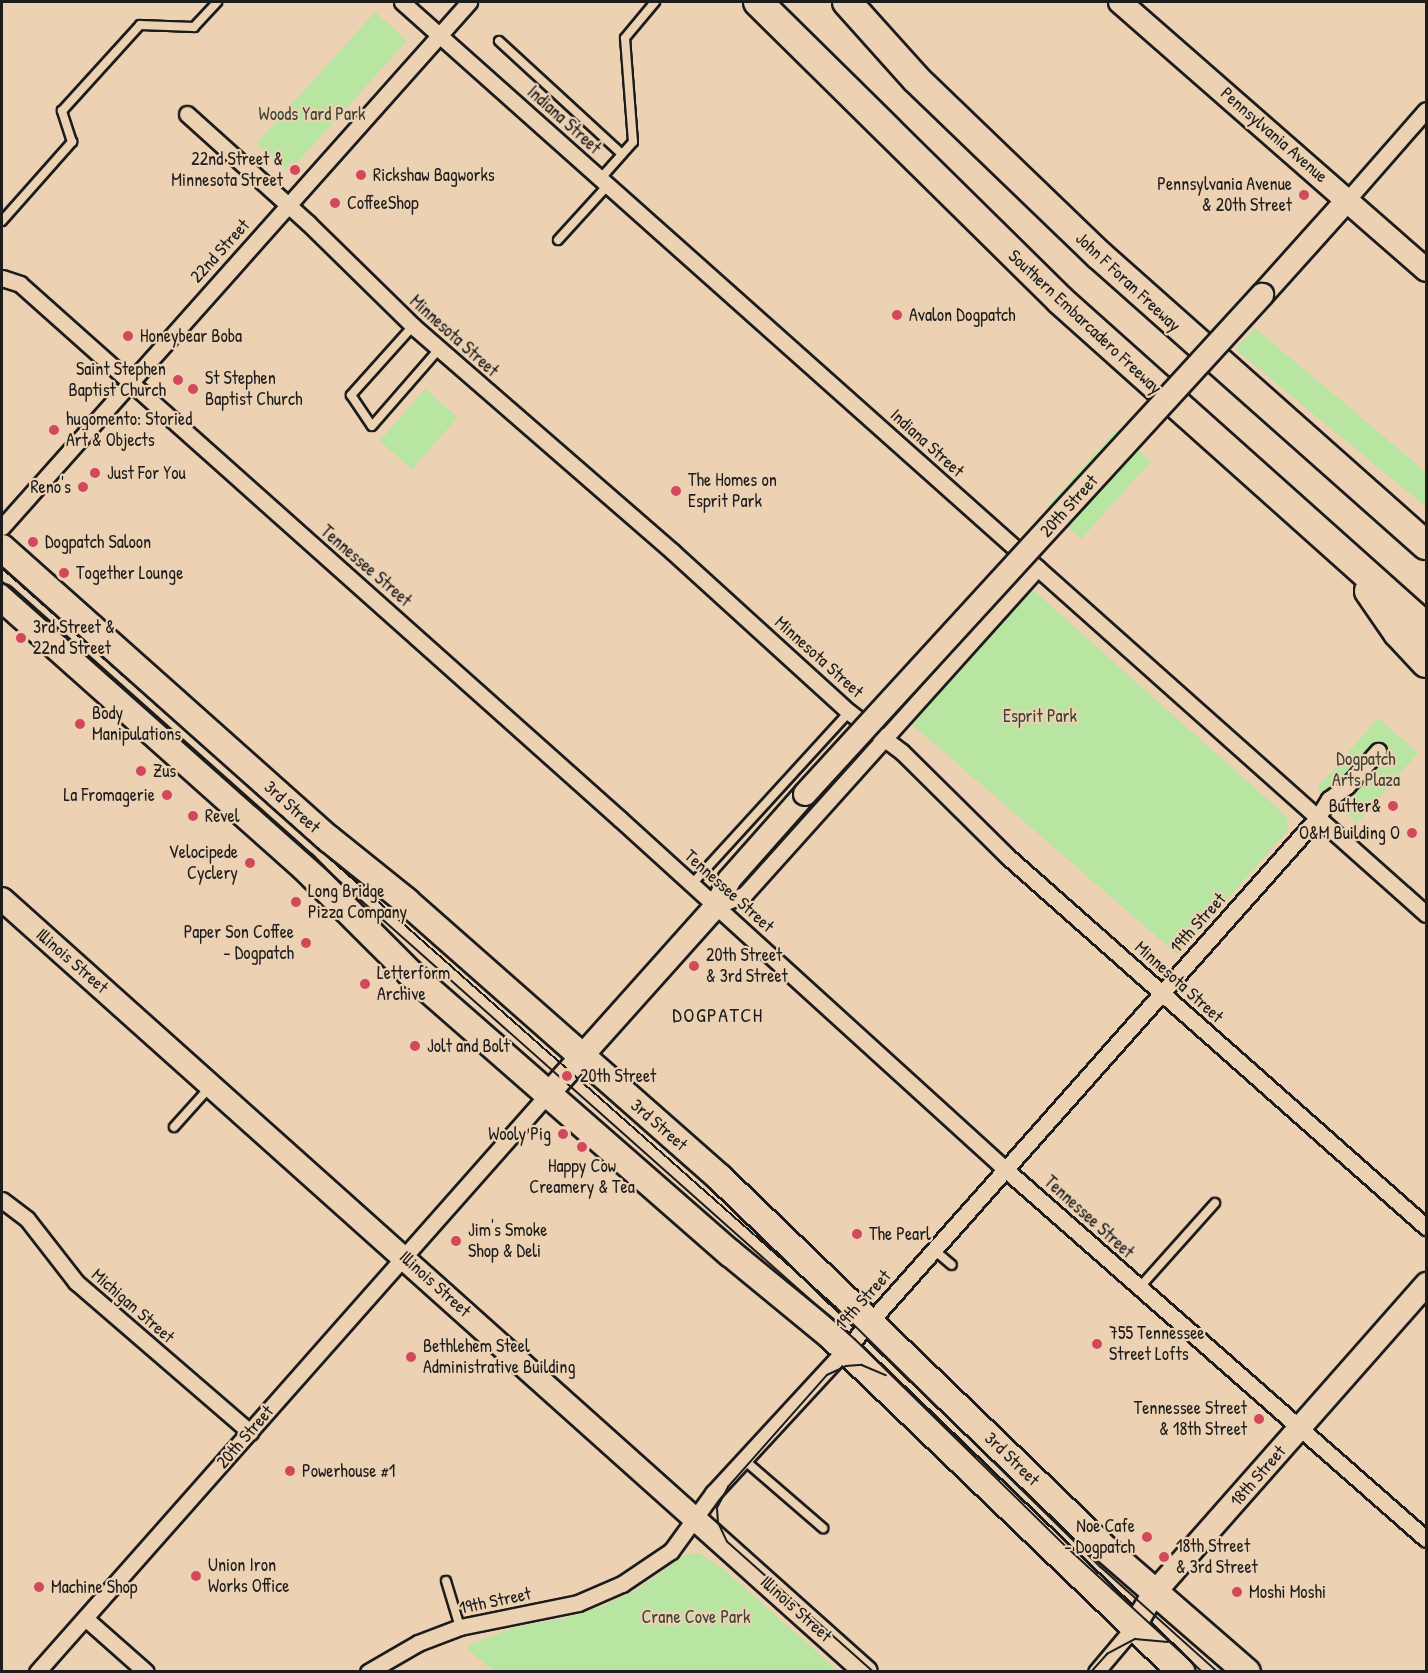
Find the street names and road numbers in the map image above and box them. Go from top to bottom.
street label: Indiana Street [523,81,605,159]
street label: Pennsylvania Avenue [1216,83,1332,187]
street label: 22nd Street [186,215,254,287]
street label: John F Foran Freeway [1071,228,1185,336]
street label: Southern Embarcadero Freeway [1004,245,1166,399]
street label: Minnesota Street [405,291,503,381]
street label: Indiana Street [886,404,968,482]
street label: 20th Street [1035,470,1103,542]
street label: Tennessee Street [316,521,416,611]
street label: Minnesota Street [770,612,868,702]
street label: 3rd Street [259,776,325,838]
street label: Tennessee Street [680,845,778,937]
street label: 19th Street [1166,889,1230,957]
street label: Illinois Street [32,924,112,998]
street label: Minnesota Street [1130,937,1228,1027]
street label: 3rd Street [626,1095,692,1155]
street label: Tennessee Street [1040,1171,1138,1263]
street label: Illinois Street [395,1246,475,1322]
street label: Michigan Street [87,1264,179,1348]
street label: 19th Street [831,1266,895,1334]
street label: 20th Street [212,1401,278,1473]
street label: 3rd Street [980,1428,1044,1490]
street label: 18th Street [1226,1441,1290,1511]
street label: Illinois Street [756,1571,836,1647]
street label: 19th Street [457,1583,533,1619]

